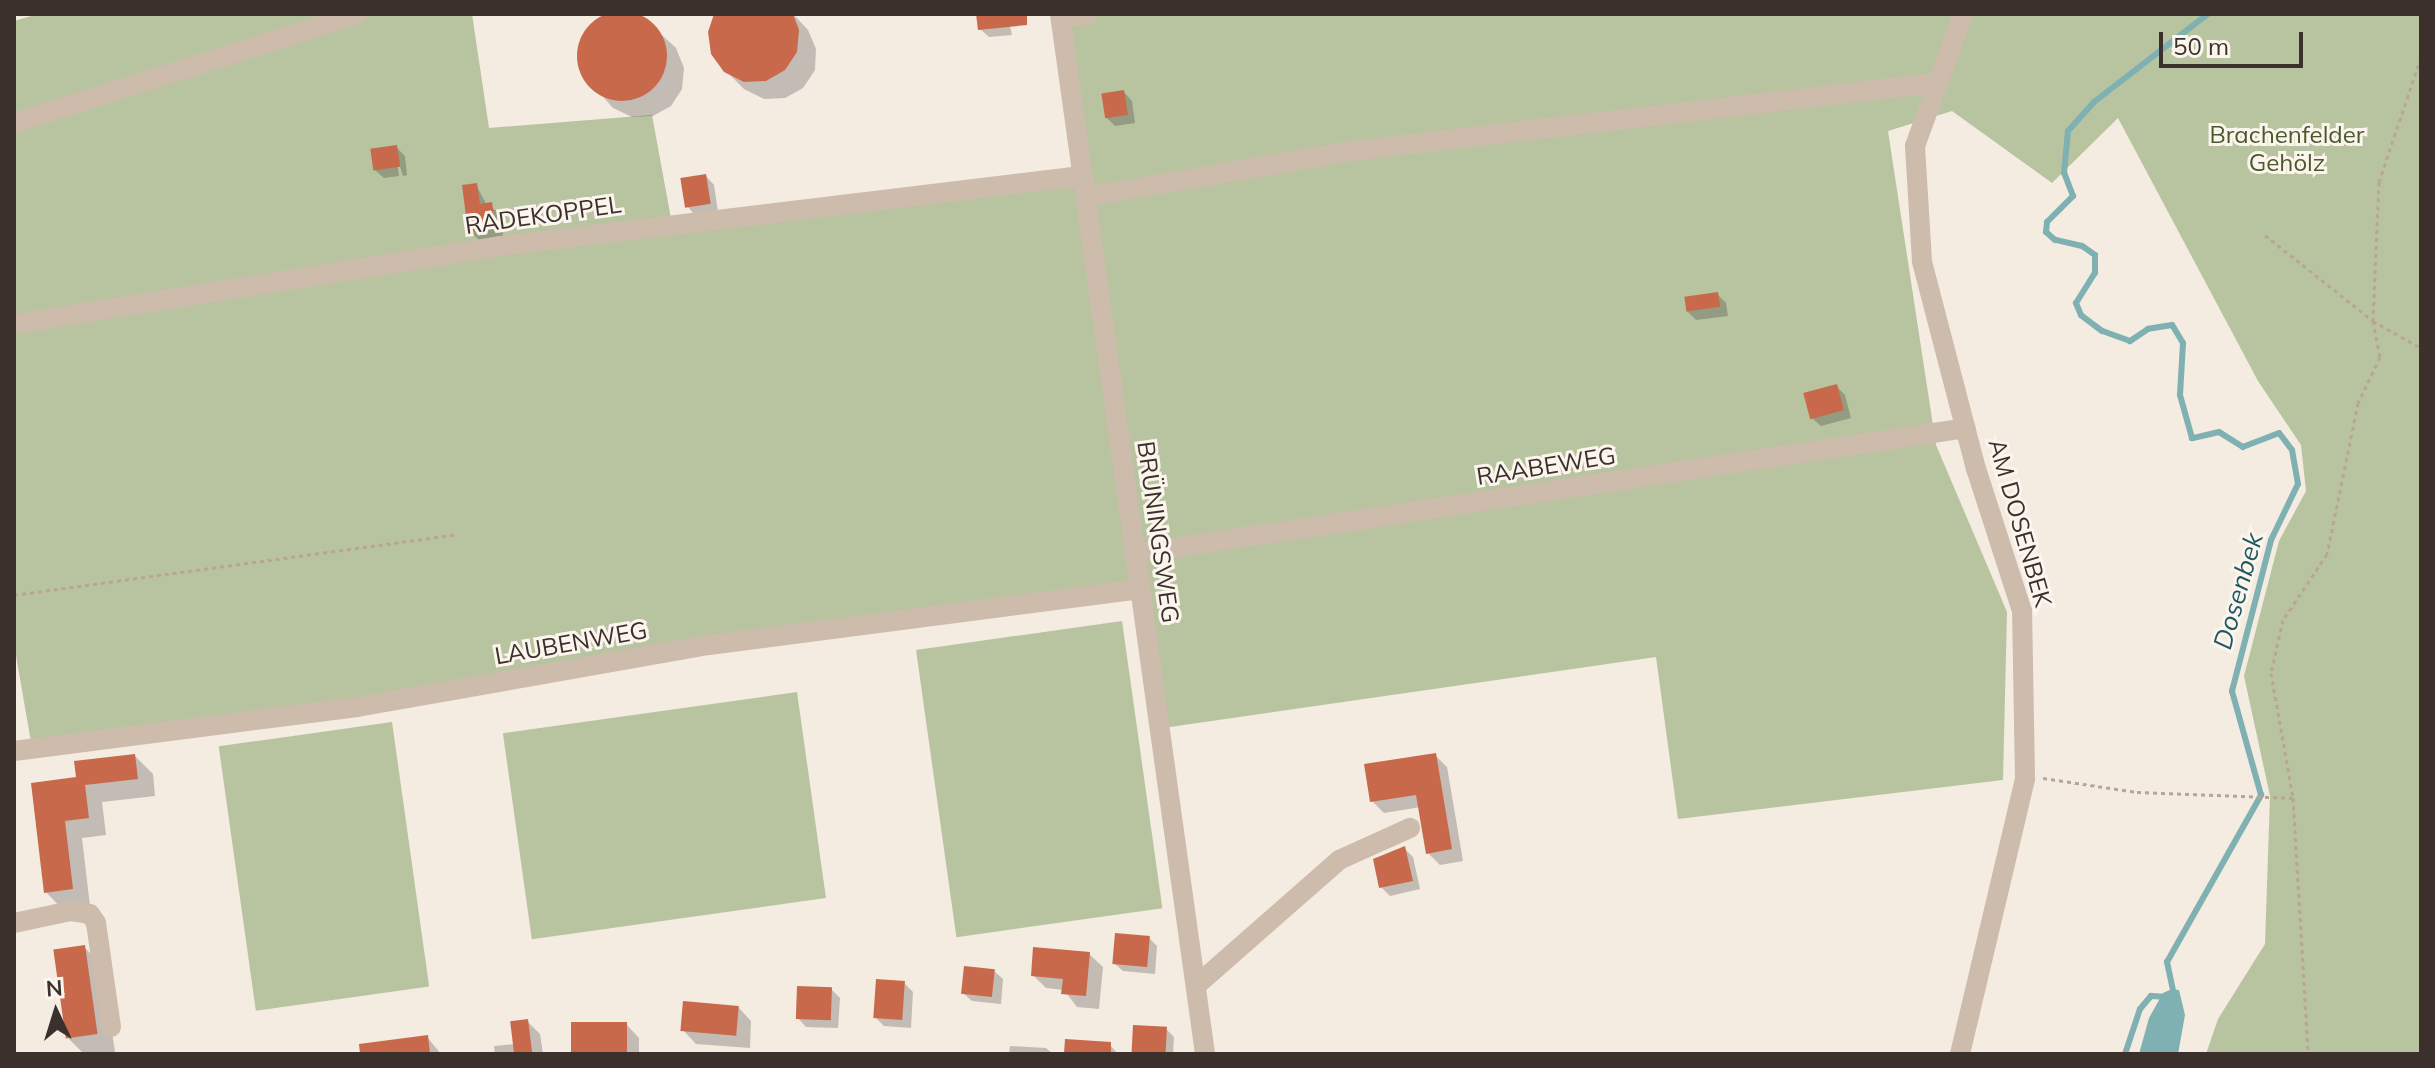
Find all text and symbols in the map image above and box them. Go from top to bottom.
scale bar [2163,16,2307,66]
text: 50 m [2173,31,2229,61]
park label: Brachenfelder Gehölz [2209,121,2365,177]
street label: RADEKOPPEL [463,190,623,240]
street label: AM DOSENBEK [1982,436,2058,610]
street label: BRÜNINGSWEG [1131,439,1185,625]
street label: RAABEWEG [1475,441,1617,491]
water label: Dosenbek [2207,529,2269,653]
street label: LAUBENWEG [493,615,649,671]
north arrow [16,972,96,1052]
text: N [45,974,64,1003]

